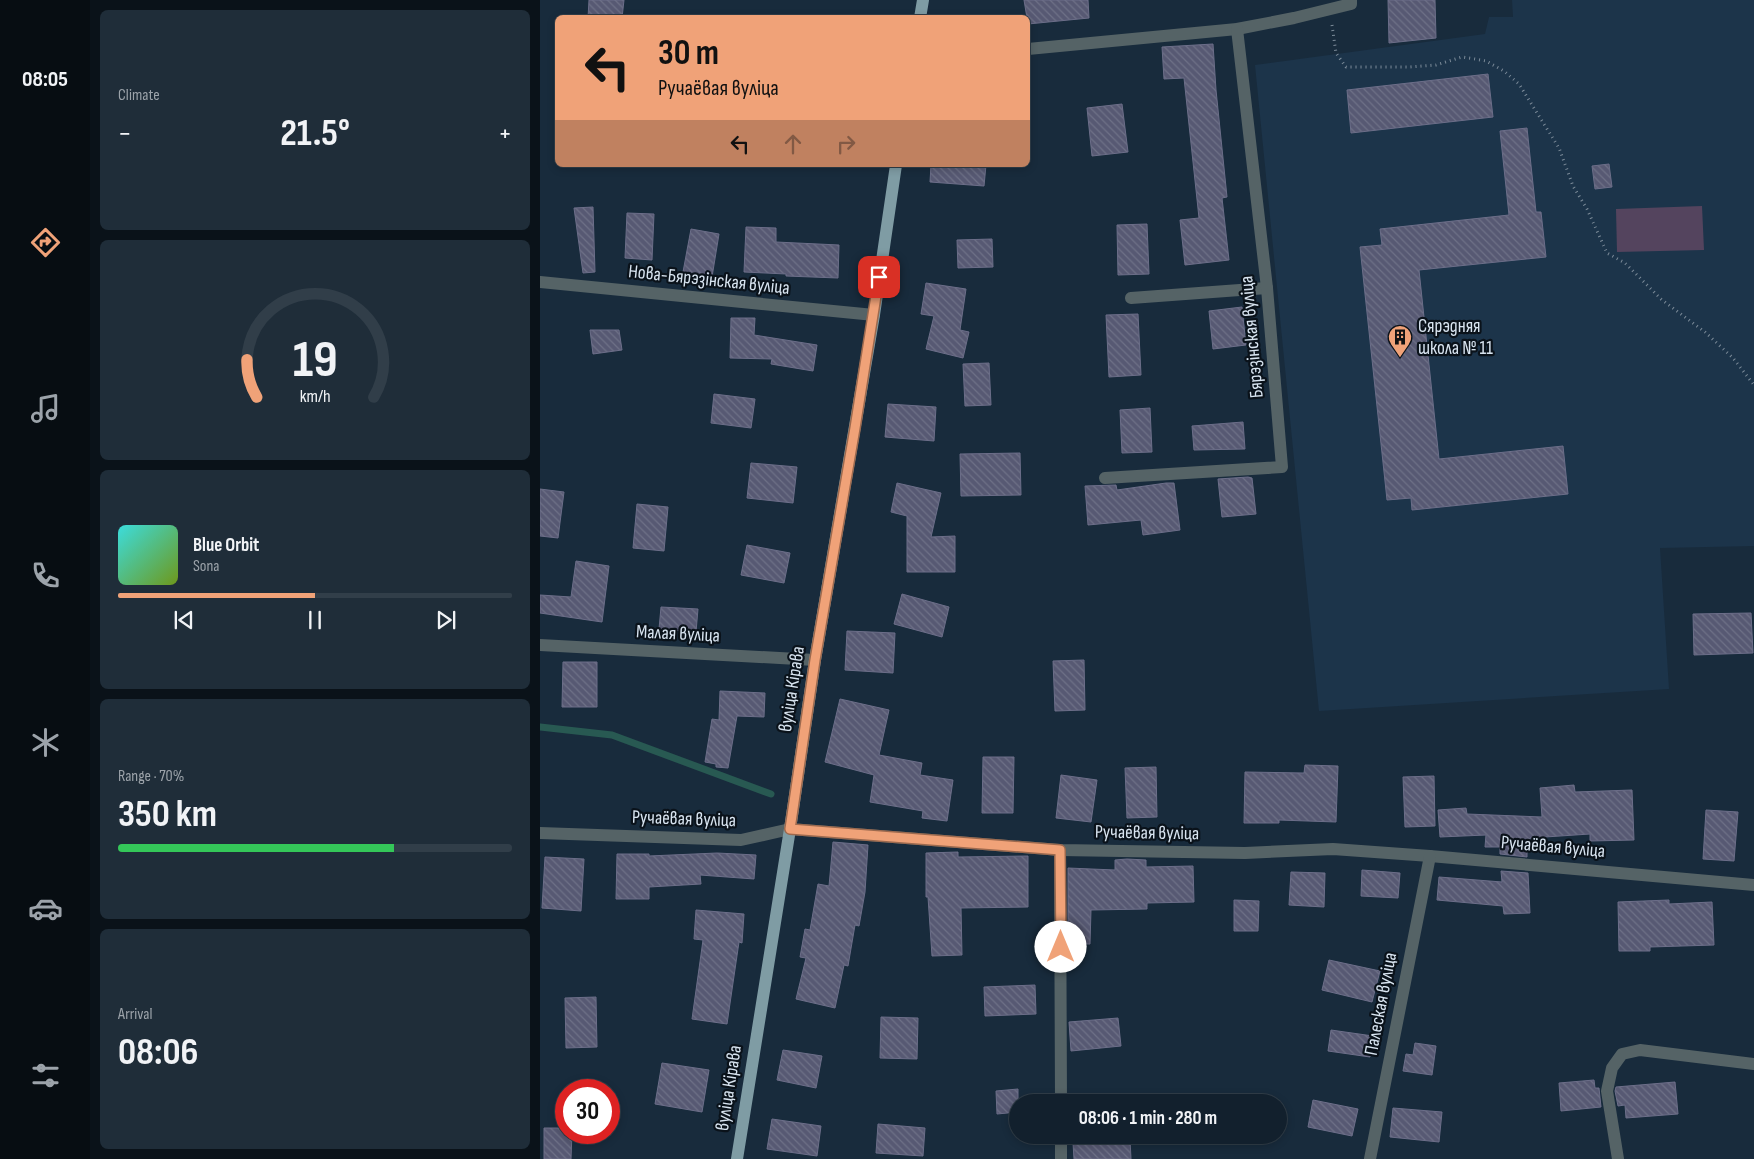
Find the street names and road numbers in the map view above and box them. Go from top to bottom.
street label: Нова-Бярэзінская вуліца [627,260,791,300]
street label: Бярэзінская вуліца [1235,275,1269,399]
street label: Малая вуліца [635,620,721,648]
street label: вуліца Кірава [774,645,810,733]
street label: Ручаёвая вуліца [631,806,737,832]
street label: Ручаёвая вуліца [1095,821,1199,845]
street label: Ручаёвая вуліца [1500,831,1606,863]
street label: Палеская вуліца [1360,951,1402,1057]
street label: вуліца Кірава [711,1044,747,1132]

